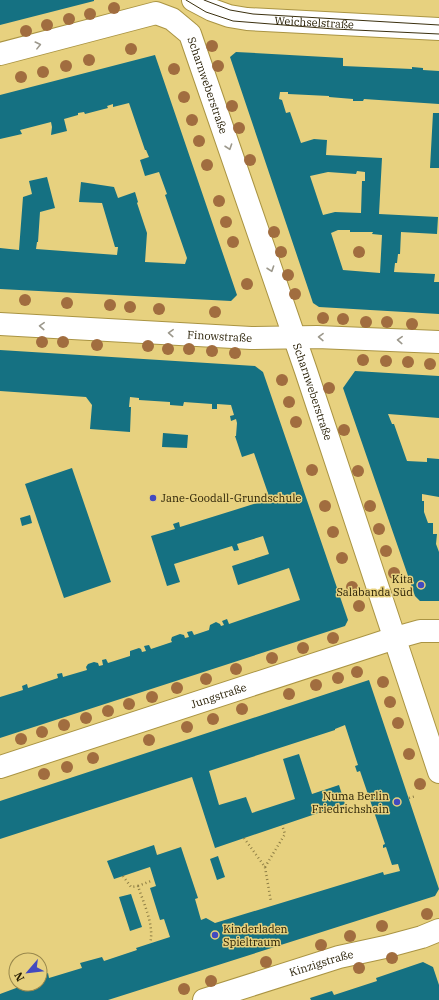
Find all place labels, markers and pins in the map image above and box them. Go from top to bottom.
place label: Jane-Goodall-Grundschule [161,491,302,505]
marker: Jane-Goodall-Grundschule [148,493,158,503]
place label: Kita Salabanda Süd [336,572,413,599]
marker: Kita Salabanda Süd [416,580,426,590]
place label: Numa Berlin Friedrichshain [312,789,389,816]
marker: Numa Berlin Friedrichshain [392,797,402,807]
place label: Kinderladen Spieltraum [223,922,288,949]
marker: Kinderladen Spieltraum [210,930,220,940]

